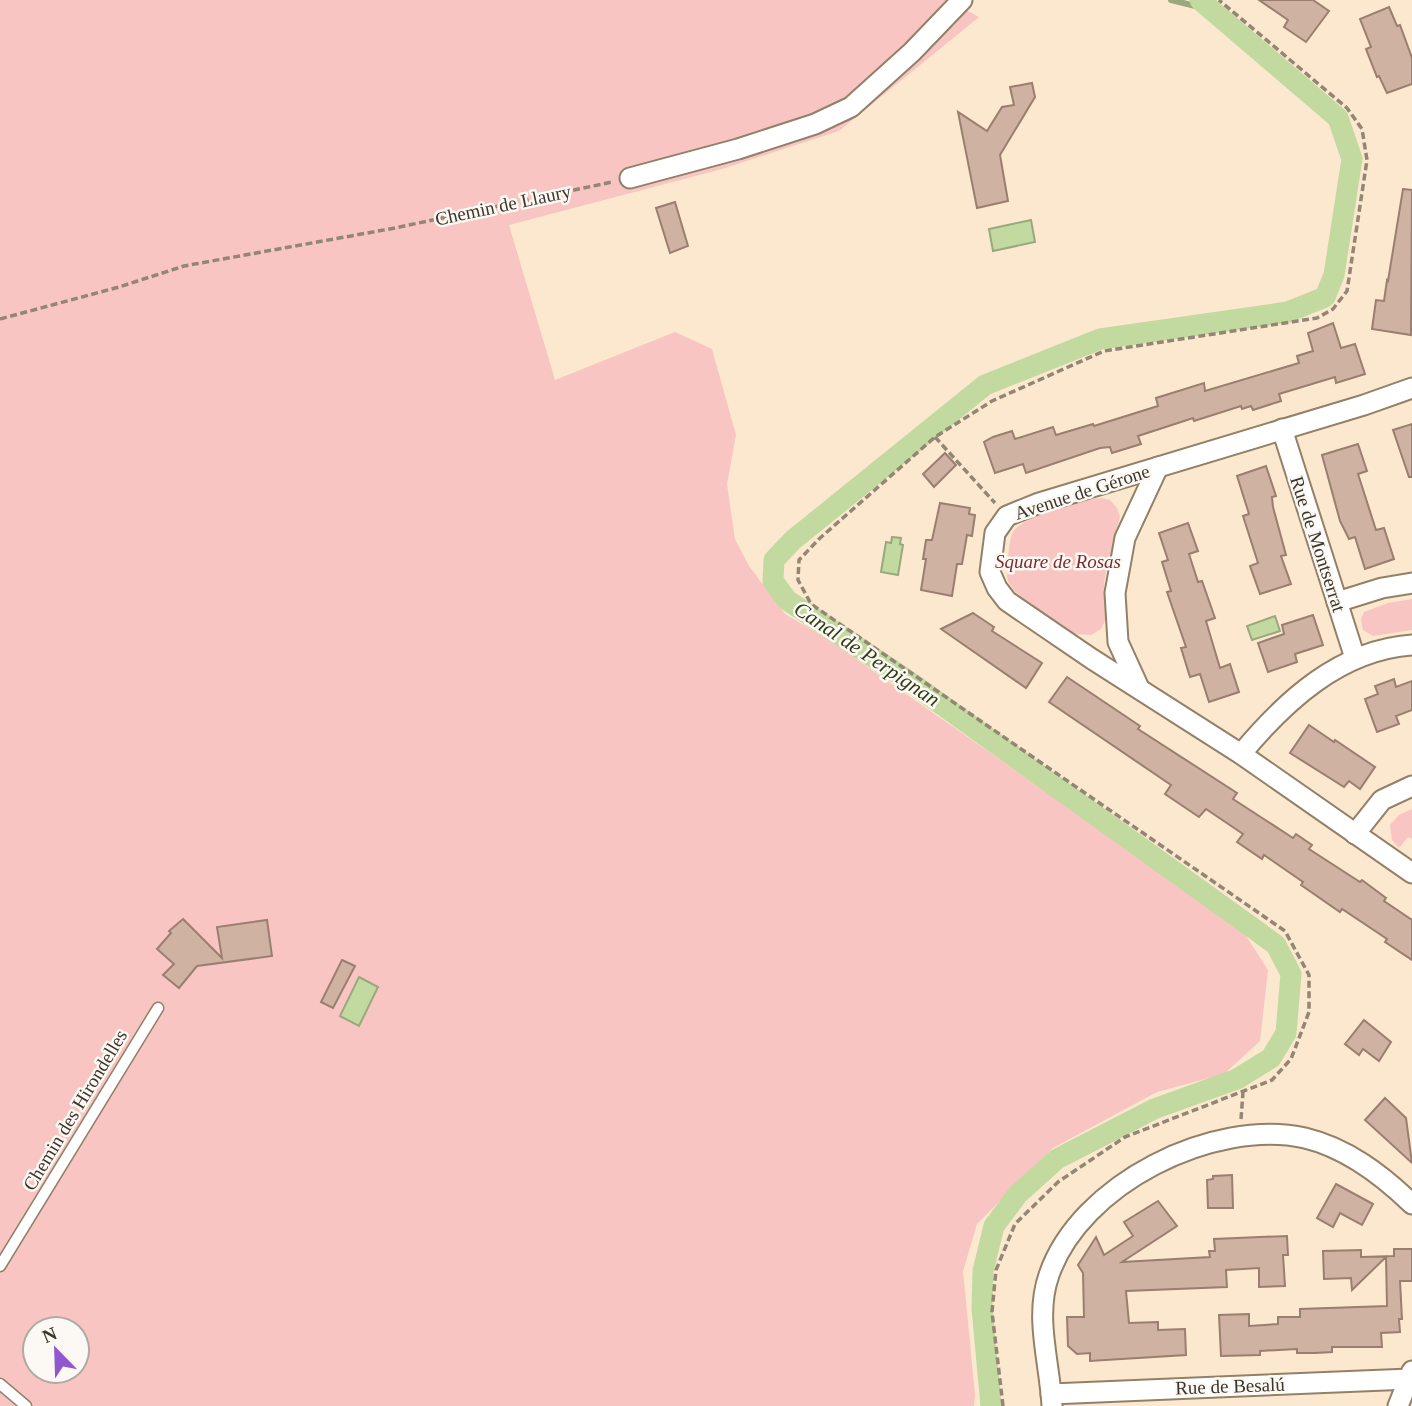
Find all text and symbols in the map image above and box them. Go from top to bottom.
street label: Chemin de Llaury [433,180,573,230]
street label: Avenue de Gérone [1012,460,1152,524]
street label: Rue de Montserrat [1286,474,1350,615]
park label: Square de Rosas [995,551,1121,572]
water label: Canal de Perpignan [790,596,944,712]
street label: Chemin des Hirondelles [19,1026,131,1194]
north arrow [21,1315,91,1385]
text: N [39,1322,60,1347]
street label: Rue de Besalú [1175,1374,1286,1398]

